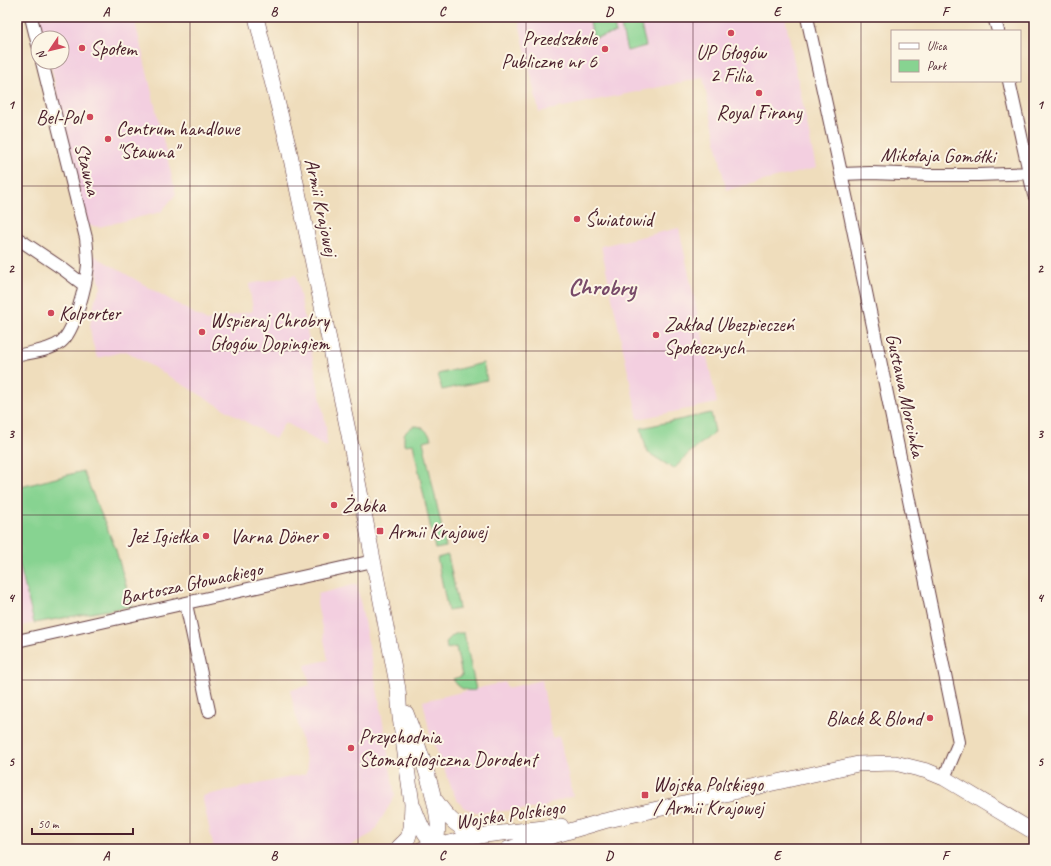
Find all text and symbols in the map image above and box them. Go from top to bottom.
text: A [103,4,111,20]
text: B [271,4,279,20]
text: C [439,4,447,20]
text: D [605,4,614,20]
text: E [774,4,783,20]
text: F [942,4,951,20]
place label: Przedszkole Publiczne nr 6 [501,26,598,74]
marker: UP Głogów 2 Filia [726,28,736,38]
north arrow [30,30,70,70]
legend [891,30,1021,82]
place label: Społem [90,36,138,61]
text: Ulica [927,38,948,54]
place label: UP Głogów 2 Filia [696,40,768,88]
marker: Społem [77,43,87,53]
marker: Przedszkole Publiczne nr 6 [600,44,610,54]
text: N [33,47,49,63]
text: Park [927,58,948,74]
marker: Royal Firany [754,88,764,98]
text: 1 [8,97,16,113]
text: 1 [1037,97,1045,113]
place label: Royal Firany [716,100,803,125]
place label: Bel-Pol [36,105,86,130]
marker: Bel-Pol [85,112,95,122]
place label: Centrum handlowe "Stawna" [116,116,241,164]
marker: Centrum handlowe "Stawna" [103,134,113,144]
street label: Stawna [69,140,107,200]
street label: Mikołaja Gomółki [880,142,998,169]
street label: Armii Krajowej [299,156,344,260]
place label: Światowid [585,207,656,232]
marker: Światowid [572,214,582,224]
text: 2 [8,261,15,277]
text: 2 [1037,261,1044,277]
district label: Chrobry [568,272,638,302]
place label: Kolporter [59,301,122,326]
marker: Kolporter [46,308,56,318]
place label: Wspieraj Chrobry Głogów Dopingiem [210,308,331,356]
place label: Zakład Ubezpieczeń Społecznych [664,312,796,360]
marker: Wspieraj Chrobry Głogów Dopingiem [197,327,207,337]
marker: Zakład Ubezpieczeń Społecznych [651,330,661,340]
street label: Gustawa Morcinka [880,331,931,461]
text: 3 [8,426,15,442]
text: 3 [1037,426,1044,442]
place label: Żabka [342,493,387,518]
marker: Żabka [329,500,339,510]
place label: Armii Krajowej [388,519,489,544]
place label: Jeż Igiełka [128,524,199,549]
place label: Varna Döner [230,524,320,549]
marker: Armii Krajowej [375,526,385,536]
marker: Jeż Igiełka [201,531,211,541]
marker: Varna Döner [321,531,331,541]
street label: Bartosza Głowackiego [118,556,266,611]
text: 4 [8,590,16,606]
text: 4 [1037,590,1045,606]
place label: Black & Blond [826,706,925,731]
marker: Black & Blond [925,713,935,723]
place label: Przychodnia Stomatologiczna Dorodent [359,724,540,772]
marker: Przychodnia Stomatologiczna Dorodent [346,743,356,753]
text: 5 [8,754,15,770]
text: 5 [1037,754,1044,770]
place label: Wojska Polskiego / Armii Krajowej [653,772,765,820]
marker: Wojska Polskiego / Armii Krajowej [640,790,650,800]
street label: Wojska Polskiego [454,794,567,835]
scale bar [32,810,133,836]
text: 50 m [38,816,60,832]
text: A [103,848,111,864]
text: B [271,848,279,864]
text: C [439,848,447,864]
text: D [605,848,614,864]
text: E [774,848,783,864]
text: F [942,848,951,864]

